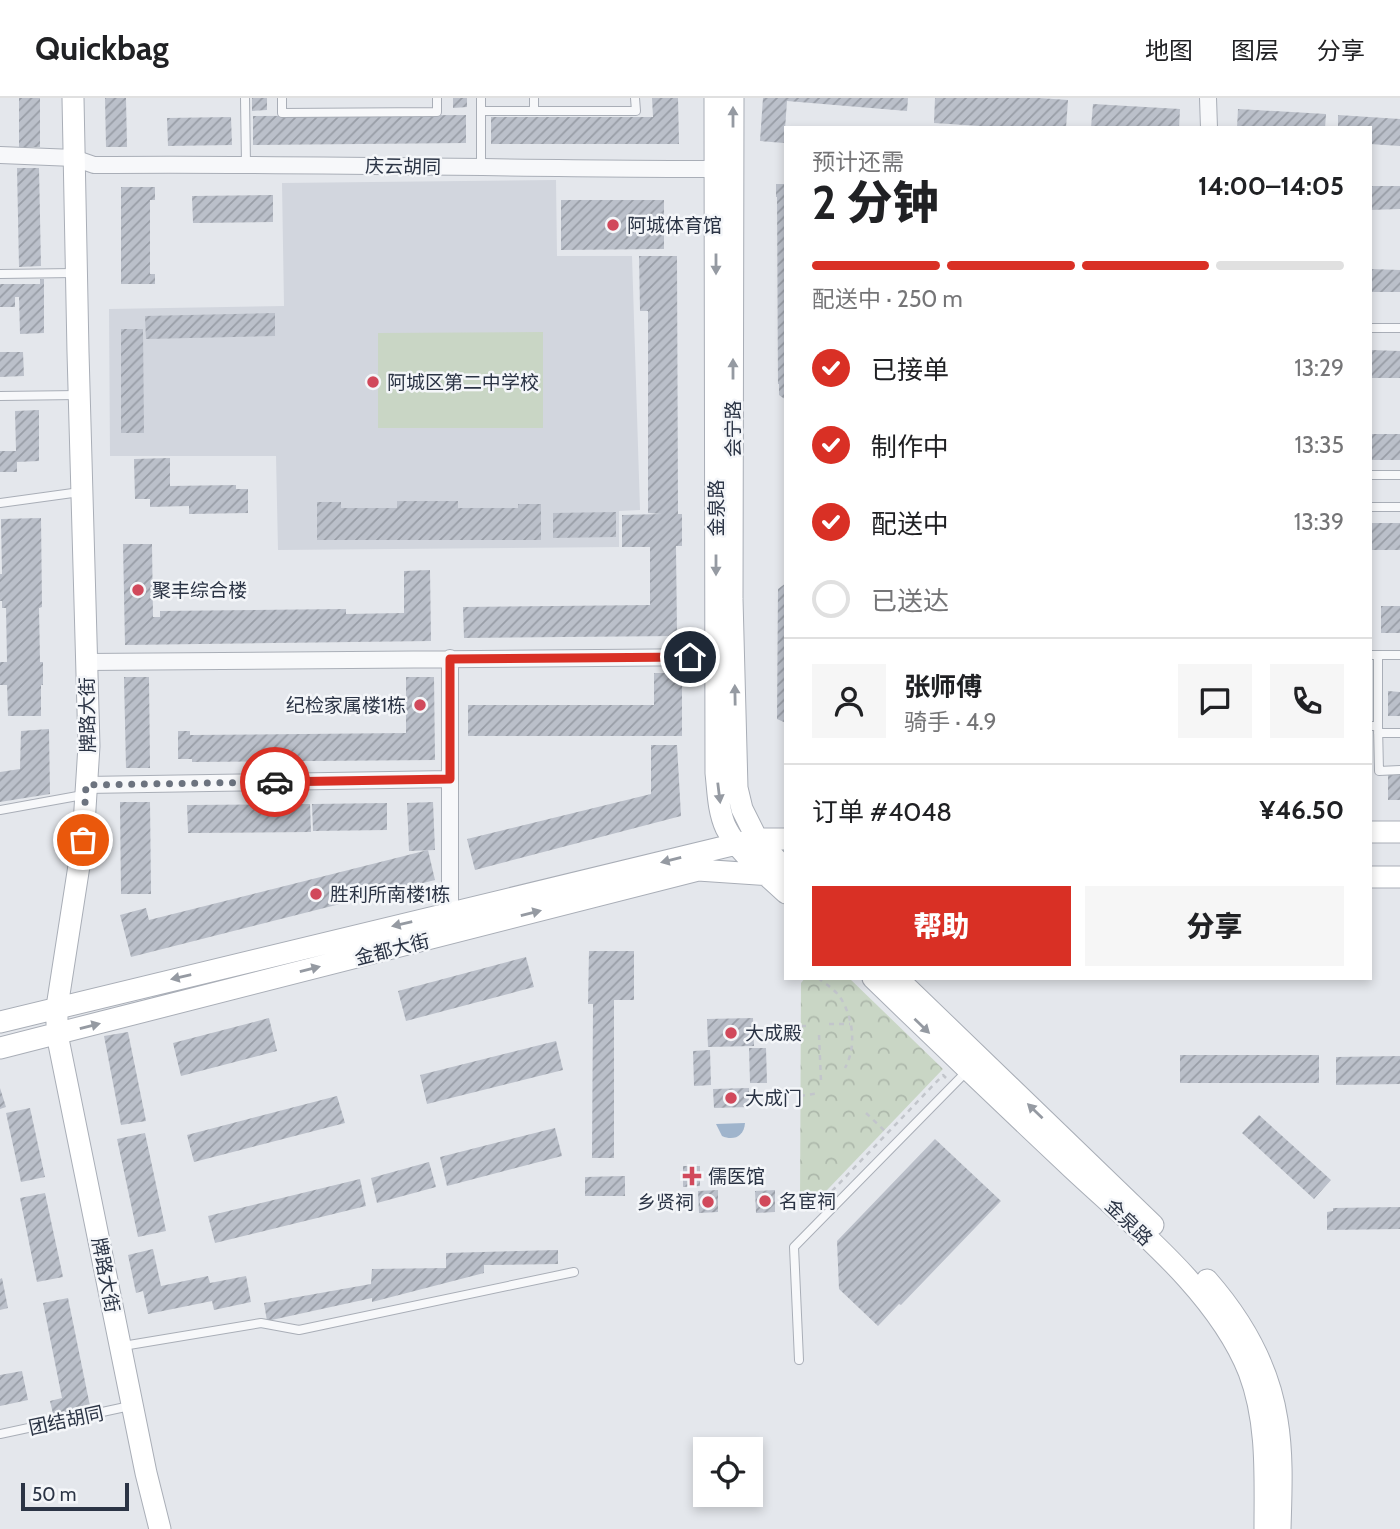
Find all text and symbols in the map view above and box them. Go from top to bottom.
text: Quickbag [35,28,169,68]
text: 地图 [1145,36,1193,65]
text: 图层 [1231,36,1279,65]
text: 分享 [1317,36,1365,65]
one-way arrow [727,106,739,128]
text: 预计还需 [812,148,904,176]
street label: 庆云胡同 [365,154,441,179]
text: 14:00–14:05 [1198,170,1344,202]
text: 2 分钟 [812,175,939,231]
place label: 阿城体育馆 [627,214,722,237]
marker: 阿城体育馆 [605,217,621,233]
one-way arrow [710,253,722,275]
text: 配送中 · 250 m [812,285,963,313]
icon: check [812,349,850,387]
text: 已接单 [871,354,949,386]
text: 13:29 [1294,354,1344,382]
one-way arrow [727,358,739,380]
place label: 阿城区第二中学校 [387,371,539,394]
marker: 阿城区第二中学校 [365,374,381,390]
street label: 会宁路 [722,400,745,458]
icon: check [812,426,850,464]
text: 制作中 [871,431,949,463]
text: 13:35 [1294,431,1344,459]
street label: 金泉路 [705,479,728,537]
icon: check [812,503,850,541]
text: 配送中 [871,508,949,540]
text: 13:39 [1294,508,1344,536]
one-way arrow [710,554,722,576]
place label: 聚丰综合楼 [152,579,247,602]
marker: 聚丰综合楼 [130,582,146,598]
text: 已送达 [871,585,949,617]
pin [660,627,720,687]
icon: home [671,638,709,676]
button: person [812,664,886,738]
button: chat [1178,664,1252,738]
button: phone [1270,664,1344,738]
text: 张师傅 [904,671,982,703]
street label: 牌路大街 [75,677,100,753]
one-way arrow [729,683,740,705]
place label: 纪检家属楼1栋 [286,694,406,717]
marker: 纪检家属楼1栋 [412,697,428,713]
text: 骑手 · 4.9 [904,708,997,736]
courier [240,747,310,817]
icon: car [256,763,294,801]
one-way arrow [713,782,724,804]
text: ¥46.50 [1259,794,1344,826]
text: 订单 #4048 [812,796,952,828]
pin [53,810,113,870]
icon: bag [64,821,102,859]
one-way arrow [660,855,682,866]
place label: 胜利所南楼1栋 [330,883,450,906]
marker: 胜利所南楼1栋 [308,886,324,902]
button: 帮助 [812,886,1071,966]
button: 分享 [1085,886,1344,966]
one-way arrow [520,907,542,918]
one-way arrow [391,919,413,930]
street label: 金都大街 [352,929,432,970]
one-way arrow [300,963,322,974]
one-way arrow [170,972,192,983]
one-way arrow [913,1017,930,1033]
one-way arrow [79,1020,101,1031]
place label: 大成殿 [745,1022,802,1045]
marker: 大成殿 [723,1025,739,1041]
place label: 大成门 [745,1087,802,1110]
marker: 大成门 [723,1090,739,1106]
one-way arrow [1027,1103,1044,1119]
place label: 儒医馆 [708,1165,765,1188]
marker: 儒医馆 [682,1166,702,1186]
place label: 名宦祠 [779,1190,836,1213]
place label: 乡贤祠 [637,1191,694,1214]
marker: 名宦祠 [757,1193,773,1209]
marker: 乡贤祠 [700,1194,716,1210]
street label: 金泉路 [1100,1194,1157,1250]
street label: 牌路大街 [87,1236,124,1315]
street label: 团结胡同 [27,1401,106,1440]
map controls [693,1437,763,1507]
button: locate [693,1437,763,1507]
scale bar [21,1480,130,1512]
text: 50 m [32,1483,76,1506]

